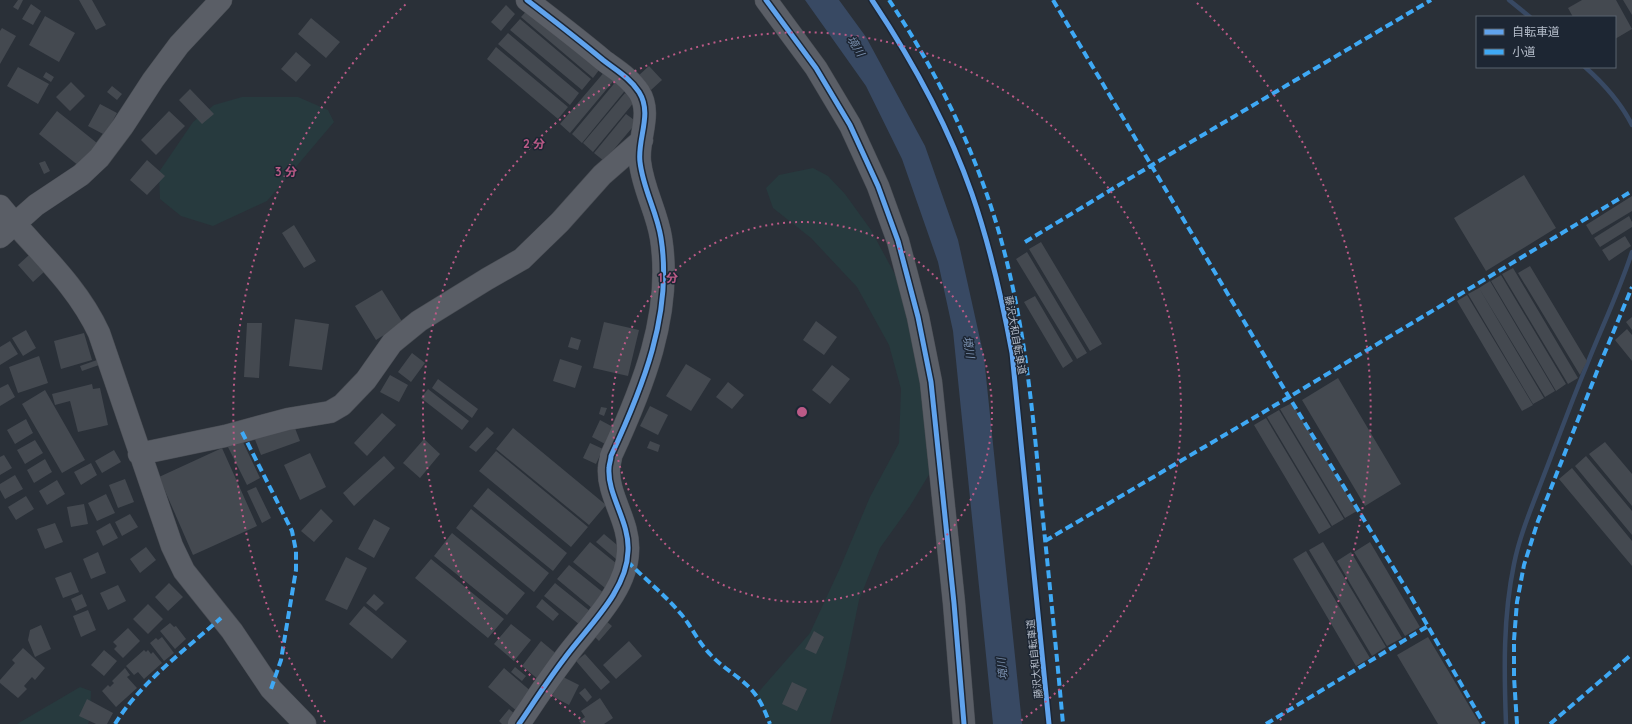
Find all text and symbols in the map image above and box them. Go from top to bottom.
legend [1476,16,1616,68]
text: 自転車道 [1512,24,1560,39]
water label: 境川 [844,33,868,60]
text: 小道 [1512,44,1536,59]
text: 2 分 [523,136,545,151]
text: 3 分 [275,164,297,179]
text: 1 分 [658,270,678,285]
street label: 藤沢大和自転車道 [1002,295,1029,376]
water label: 境川 [960,335,978,360]
centre of rings [795,405,809,419]
street label: 藤沢大和自転車道 [1024,618,1045,699]
water label: 境川 [994,656,1010,681]

